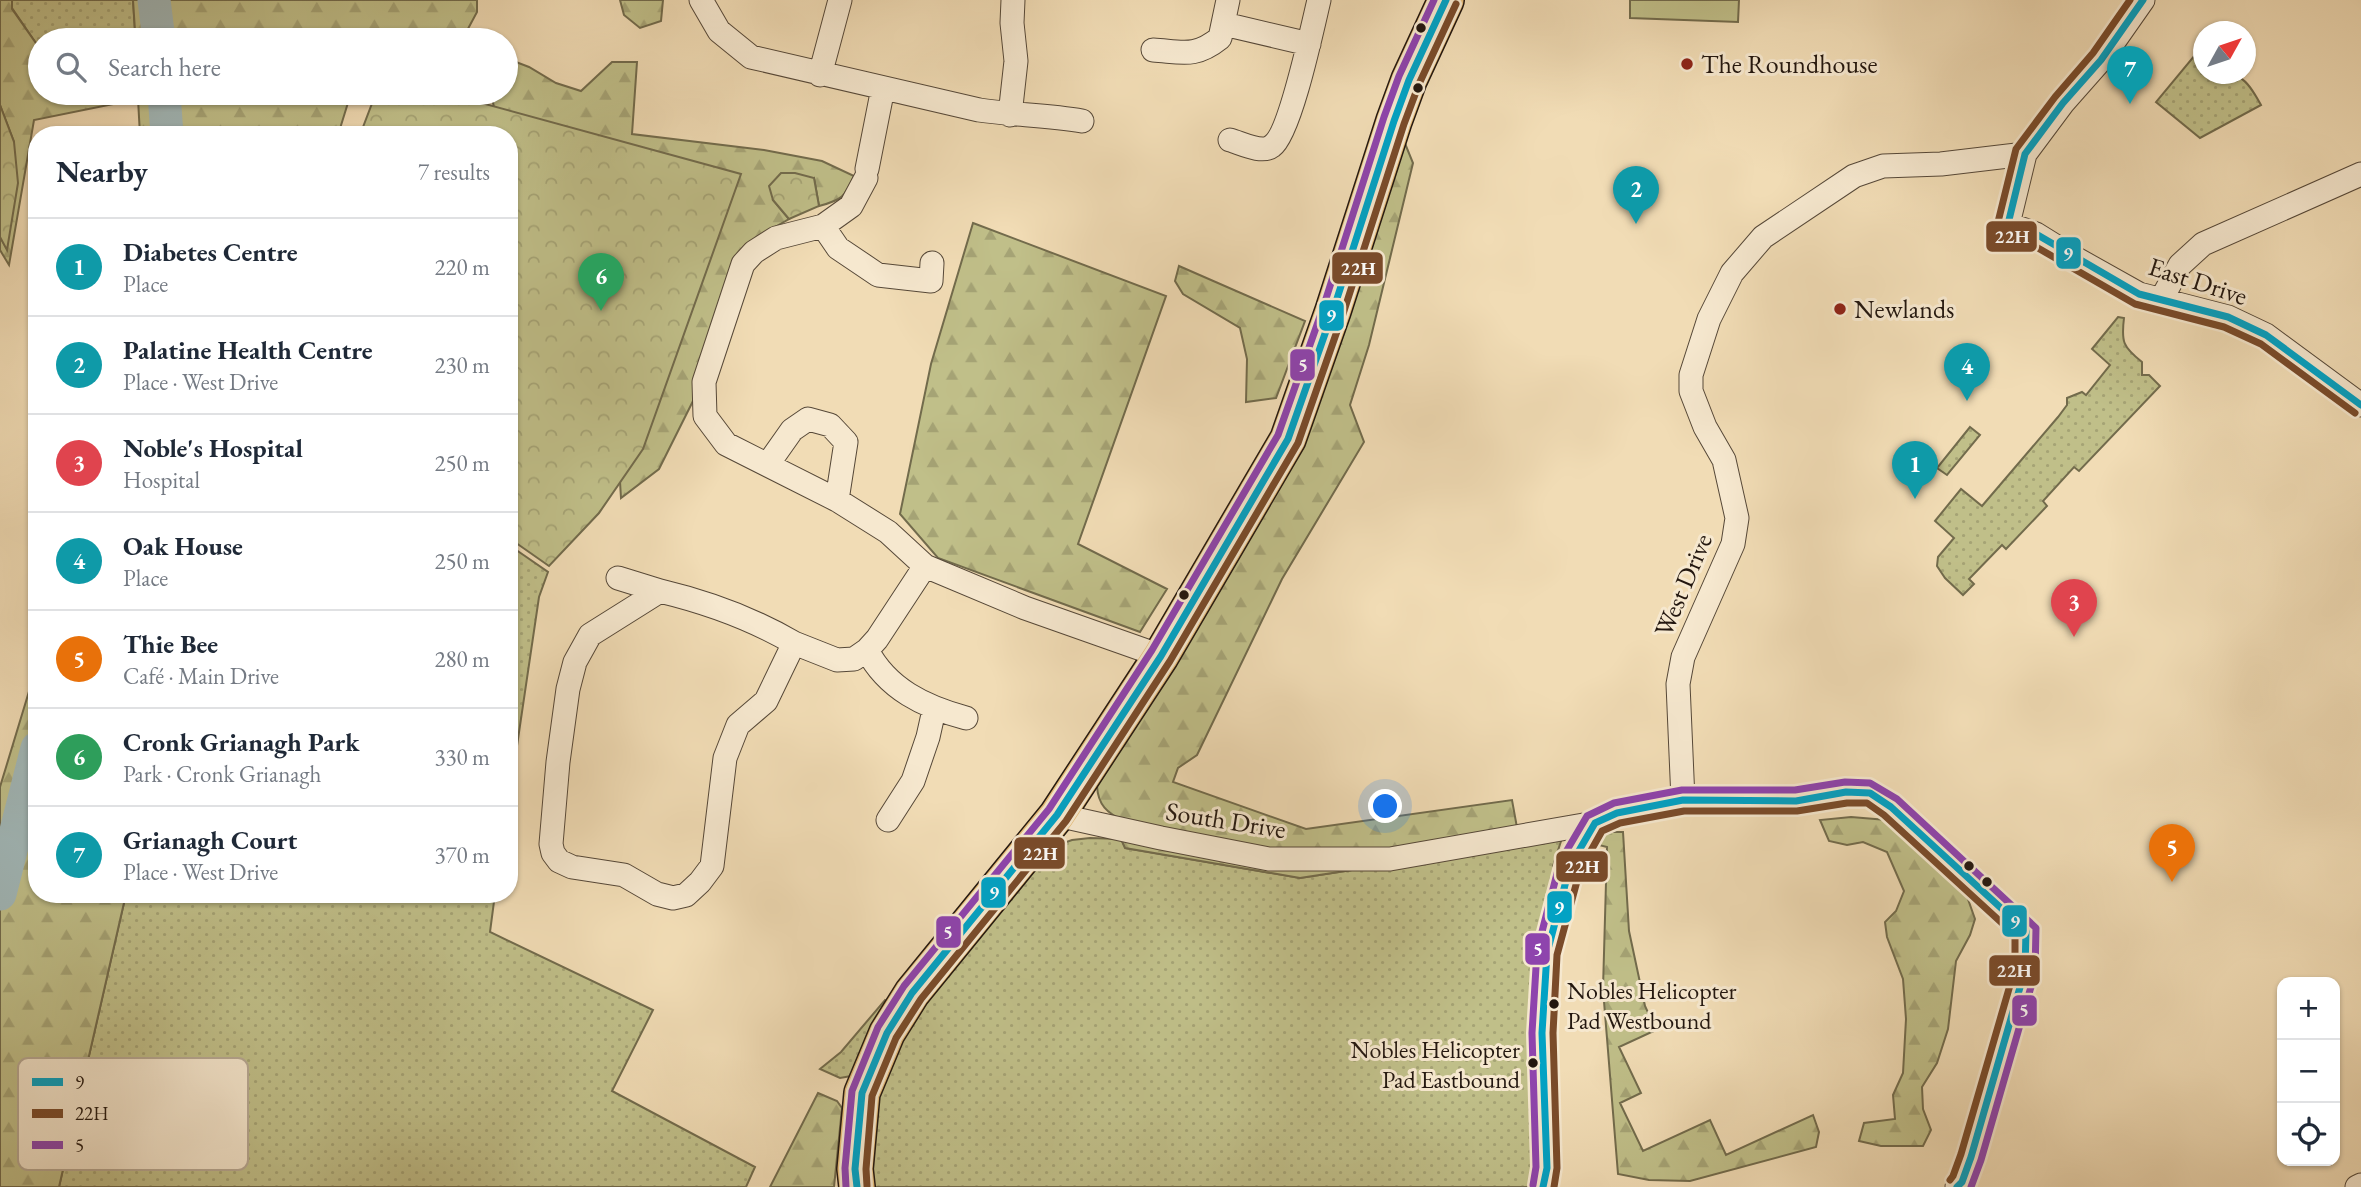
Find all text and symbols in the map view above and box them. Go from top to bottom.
unlabelled marker [1414,21,1428,35]
north arrow [2193,21,2256,84]
search box [28,28,518,105]
pin: 7 [2107,46,2153,104]
place label: The Roundhouse [1701,47,1878,81]
icon: search [52,48,90,86]
text: Search here [108,50,221,84]
marker: The Roundhouse [1679,56,1695,72]
unlabelled marker [1411,81,1425,95]
text: Nearby [56,152,148,191]
text: 7 results [418,157,490,187]
pin: 2 [1613,166,1659,224]
line badge: 22H [1985,220,2038,253]
text: 22H [1994,224,2030,249]
text: Diabetes Centre [123,235,298,269]
line badge: 9 [2055,236,2082,270]
text: 9 [2063,241,2073,266]
street label: East Drive [2144,249,2252,313]
line badge: 22H [1331,251,1384,285]
text: 1 [73,252,85,282]
text: 220 m [434,252,490,282]
pin: 6 [578,253,624,311]
text: 22H [1340,256,1376,281]
text: Place [123,269,168,299]
place label: Newlands [1854,292,1954,326]
line badge: 9 [1318,299,1345,332]
marker: Newlands [1832,301,1848,317]
text: 9 [1326,303,1336,328]
text: Palatine Health Centre [123,333,373,367]
pin: 4 [1944,343,1990,401]
line badge: 5 [1289,348,1316,382]
text: 2 [73,350,85,380]
text: 230 m [434,350,490,380]
text: 5 [1298,353,1308,378]
text: Place · West Drive [123,367,278,397]
text: Noble's Hospital [123,431,303,465]
pin: 1 [1892,441,1938,499]
text: 3 [73,448,85,478]
text: 250 m [434,448,490,478]
text: Hospital [123,465,200,495]
street label: West Drive [1646,528,1720,642]
text: Oak House [123,529,243,563]
text: 4 [73,546,85,576]
text: 250 m [434,546,490,576]
text: Place [123,563,168,593]
pin: 3 [2051,579,2097,637]
unlabelled marker [1177,588,1191,602]
text: Thie Bee [123,627,218,661]
text: 5 [73,644,85,674]
text: 280 m [434,644,490,674]
text: Café · Main Drive [123,661,279,691]
text: Cronk Grianagh Park [123,725,360,759]
text: 6 [73,742,85,772]
text: 330 m [434,742,490,772]
text: Park · Cronk Grianagh [123,759,321,789]
your location [1368,789,1402,823]
street label: South Drive [1164,794,1288,846]
text: Grianagh Court [123,823,297,857]
pin: 5 [2149,824,2195,882]
line badge: 22H [1013,836,1066,870]
text: 7 [73,840,85,870]
text: 370 m [434,840,490,870]
text: 22H [1022,841,1058,866]
line badge: 22H [1555,850,1609,883]
text: 22H [1564,854,1600,879]
text: Place · West Drive [123,857,278,887]
unlabelled marker [1962,859,1976,873]
unlabelled marker [1980,875,1994,889]
line badge: 9 [980,876,1007,909]
text: 9 [989,880,999,905]
line badge: 9 [1546,890,1573,924]
text: 9 [1554,895,1564,920]
line badge: 9 [2001,904,2028,938]
text: 9 [2010,909,2020,934]
line badge: 5 [935,915,962,949]
text: 5 [943,920,953,945]
line badge: 5 [1524,932,1551,966]
text: 5 [1533,937,1543,962]
line badge: 22H [1988,954,2041,987]
text: 22H [1996,958,2032,983]
place label: Nobles Helicopter Pad Westbound [1567,975,1737,1036]
map controls [2277,977,2340,1166]
button: + [2277,977,2340,1040]
line badge: 5 [2011,994,2038,1027]
marker: Nobles Helicopter Pad Westbound [1547,997,1561,1011]
text: 5 [2019,998,2029,1023]
place label: Nobles Helicopter Pad Eastbound [1350,1034,1521,1095]
button: − [2277,1040,2340,1103]
marker: Nobles Helicopter Pad Eastbound [1526,1056,1540,1070]
legend [18,1058,248,1170]
text: 9 [75,1070,84,1095]
text: 22H [75,1101,109,1126]
button: locate [2277,1103,2340,1166]
text: 5 [75,1133,84,1158]

